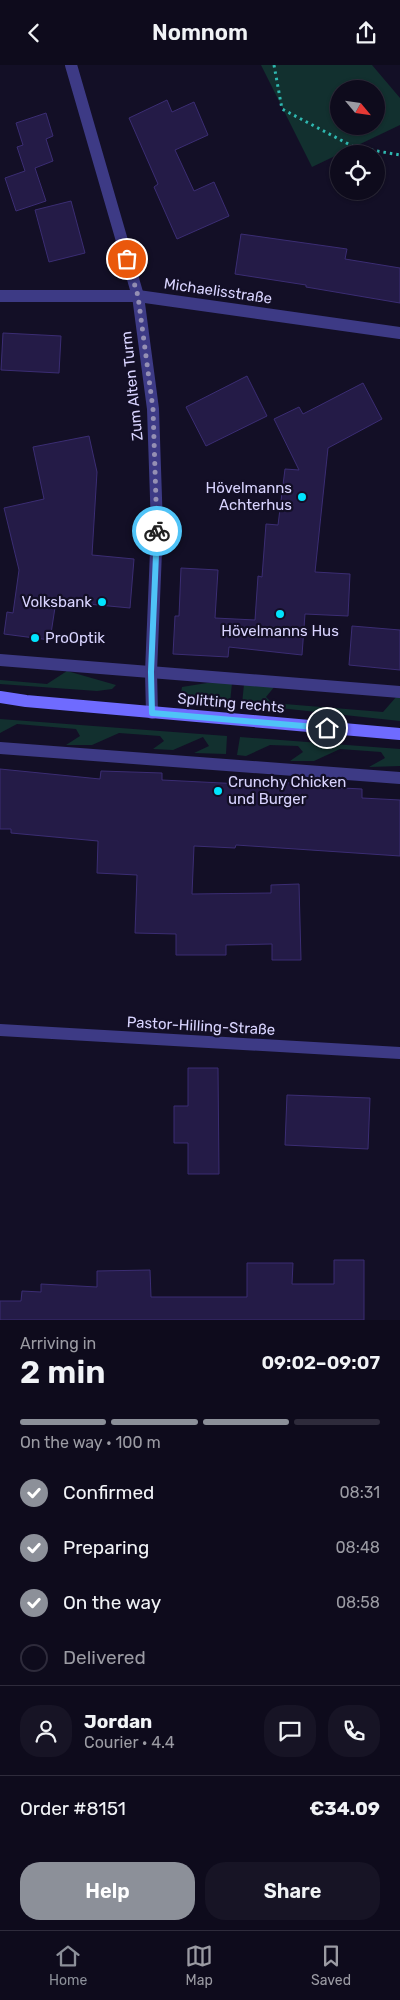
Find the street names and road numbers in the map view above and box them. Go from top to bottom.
street label: Michaelisstraße [163,274,273,308]
street label: Zum Alten Turm [117,330,147,442]
street label: Splitting rechts [177,689,286,717]
street label: Pastor-Hilling-Straße [126,1013,276,1039]

